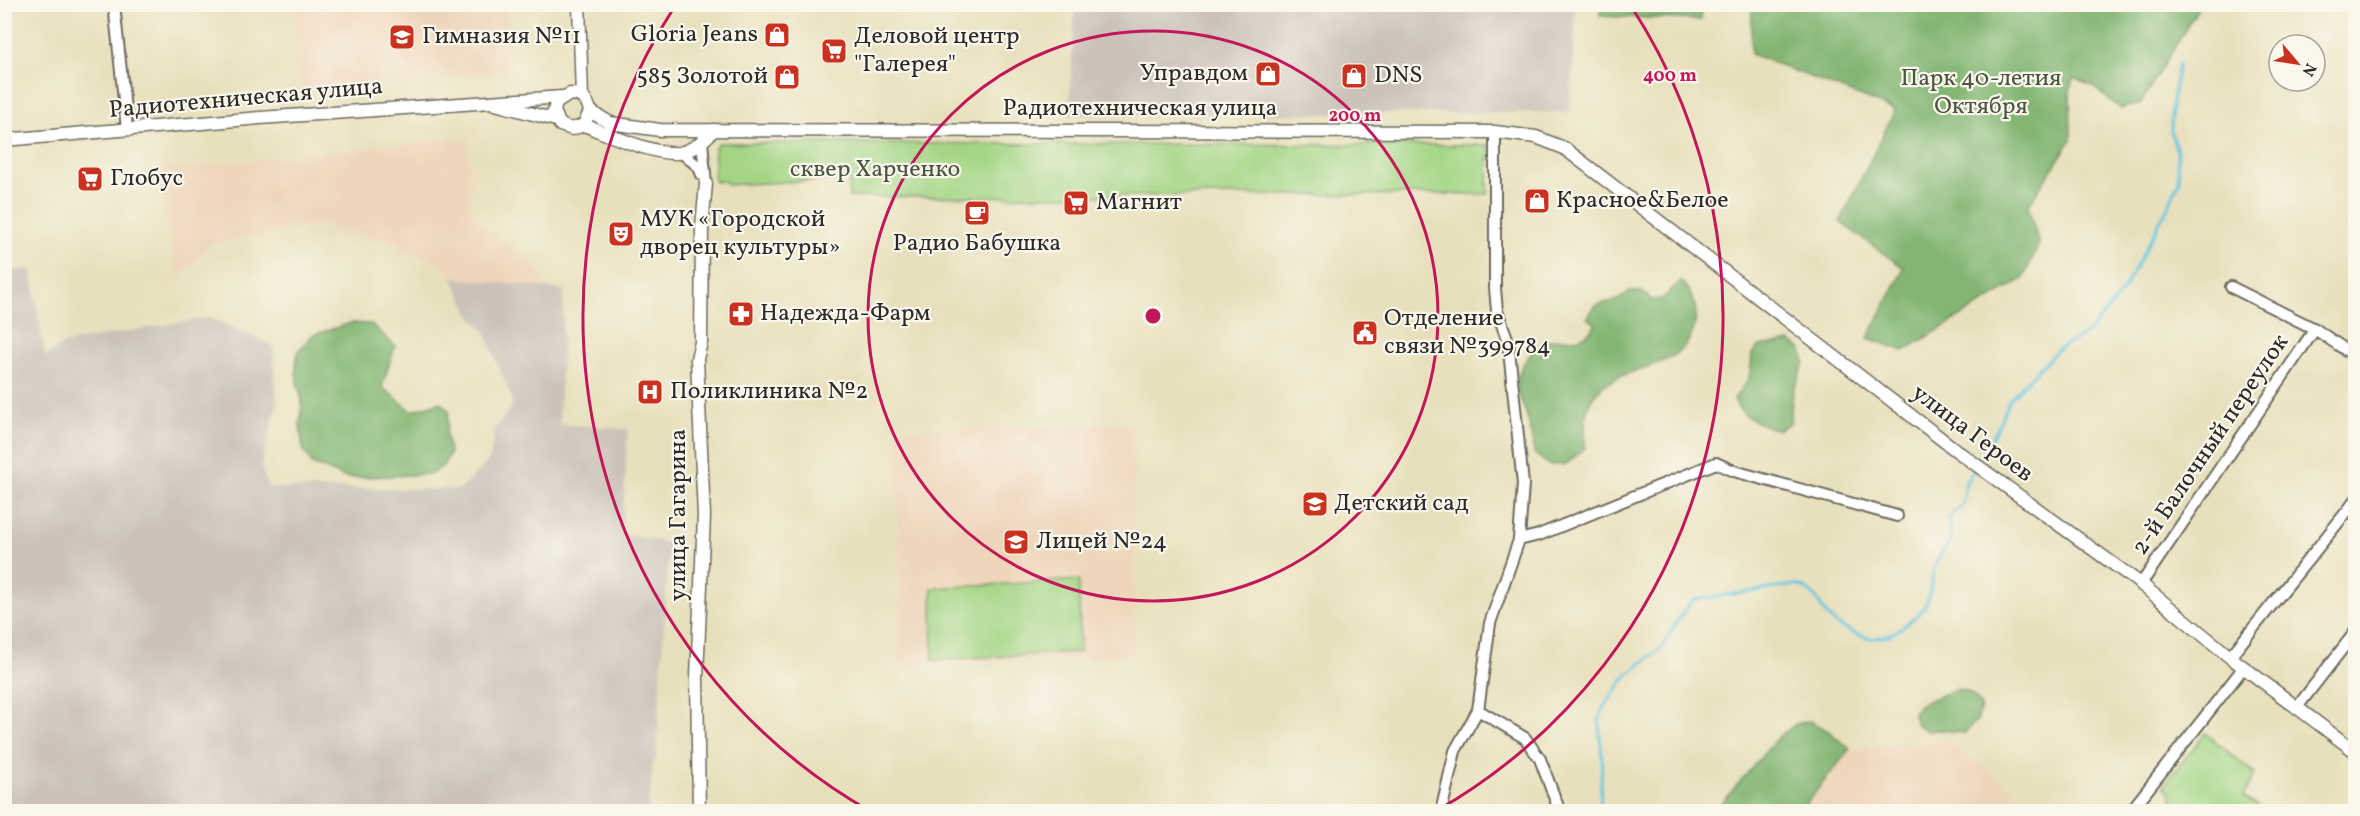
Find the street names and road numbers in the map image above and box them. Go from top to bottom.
street label: Радиотехническая улица [108,70,384,128]
street label: Радиотехническая улица [1002,92,1278,126]
street label: 2-й Балочный переулок [2124,328,2298,562]
street label: улица Героев [1904,377,2040,491]
street label: улица Гагарина [662,429,696,601]

